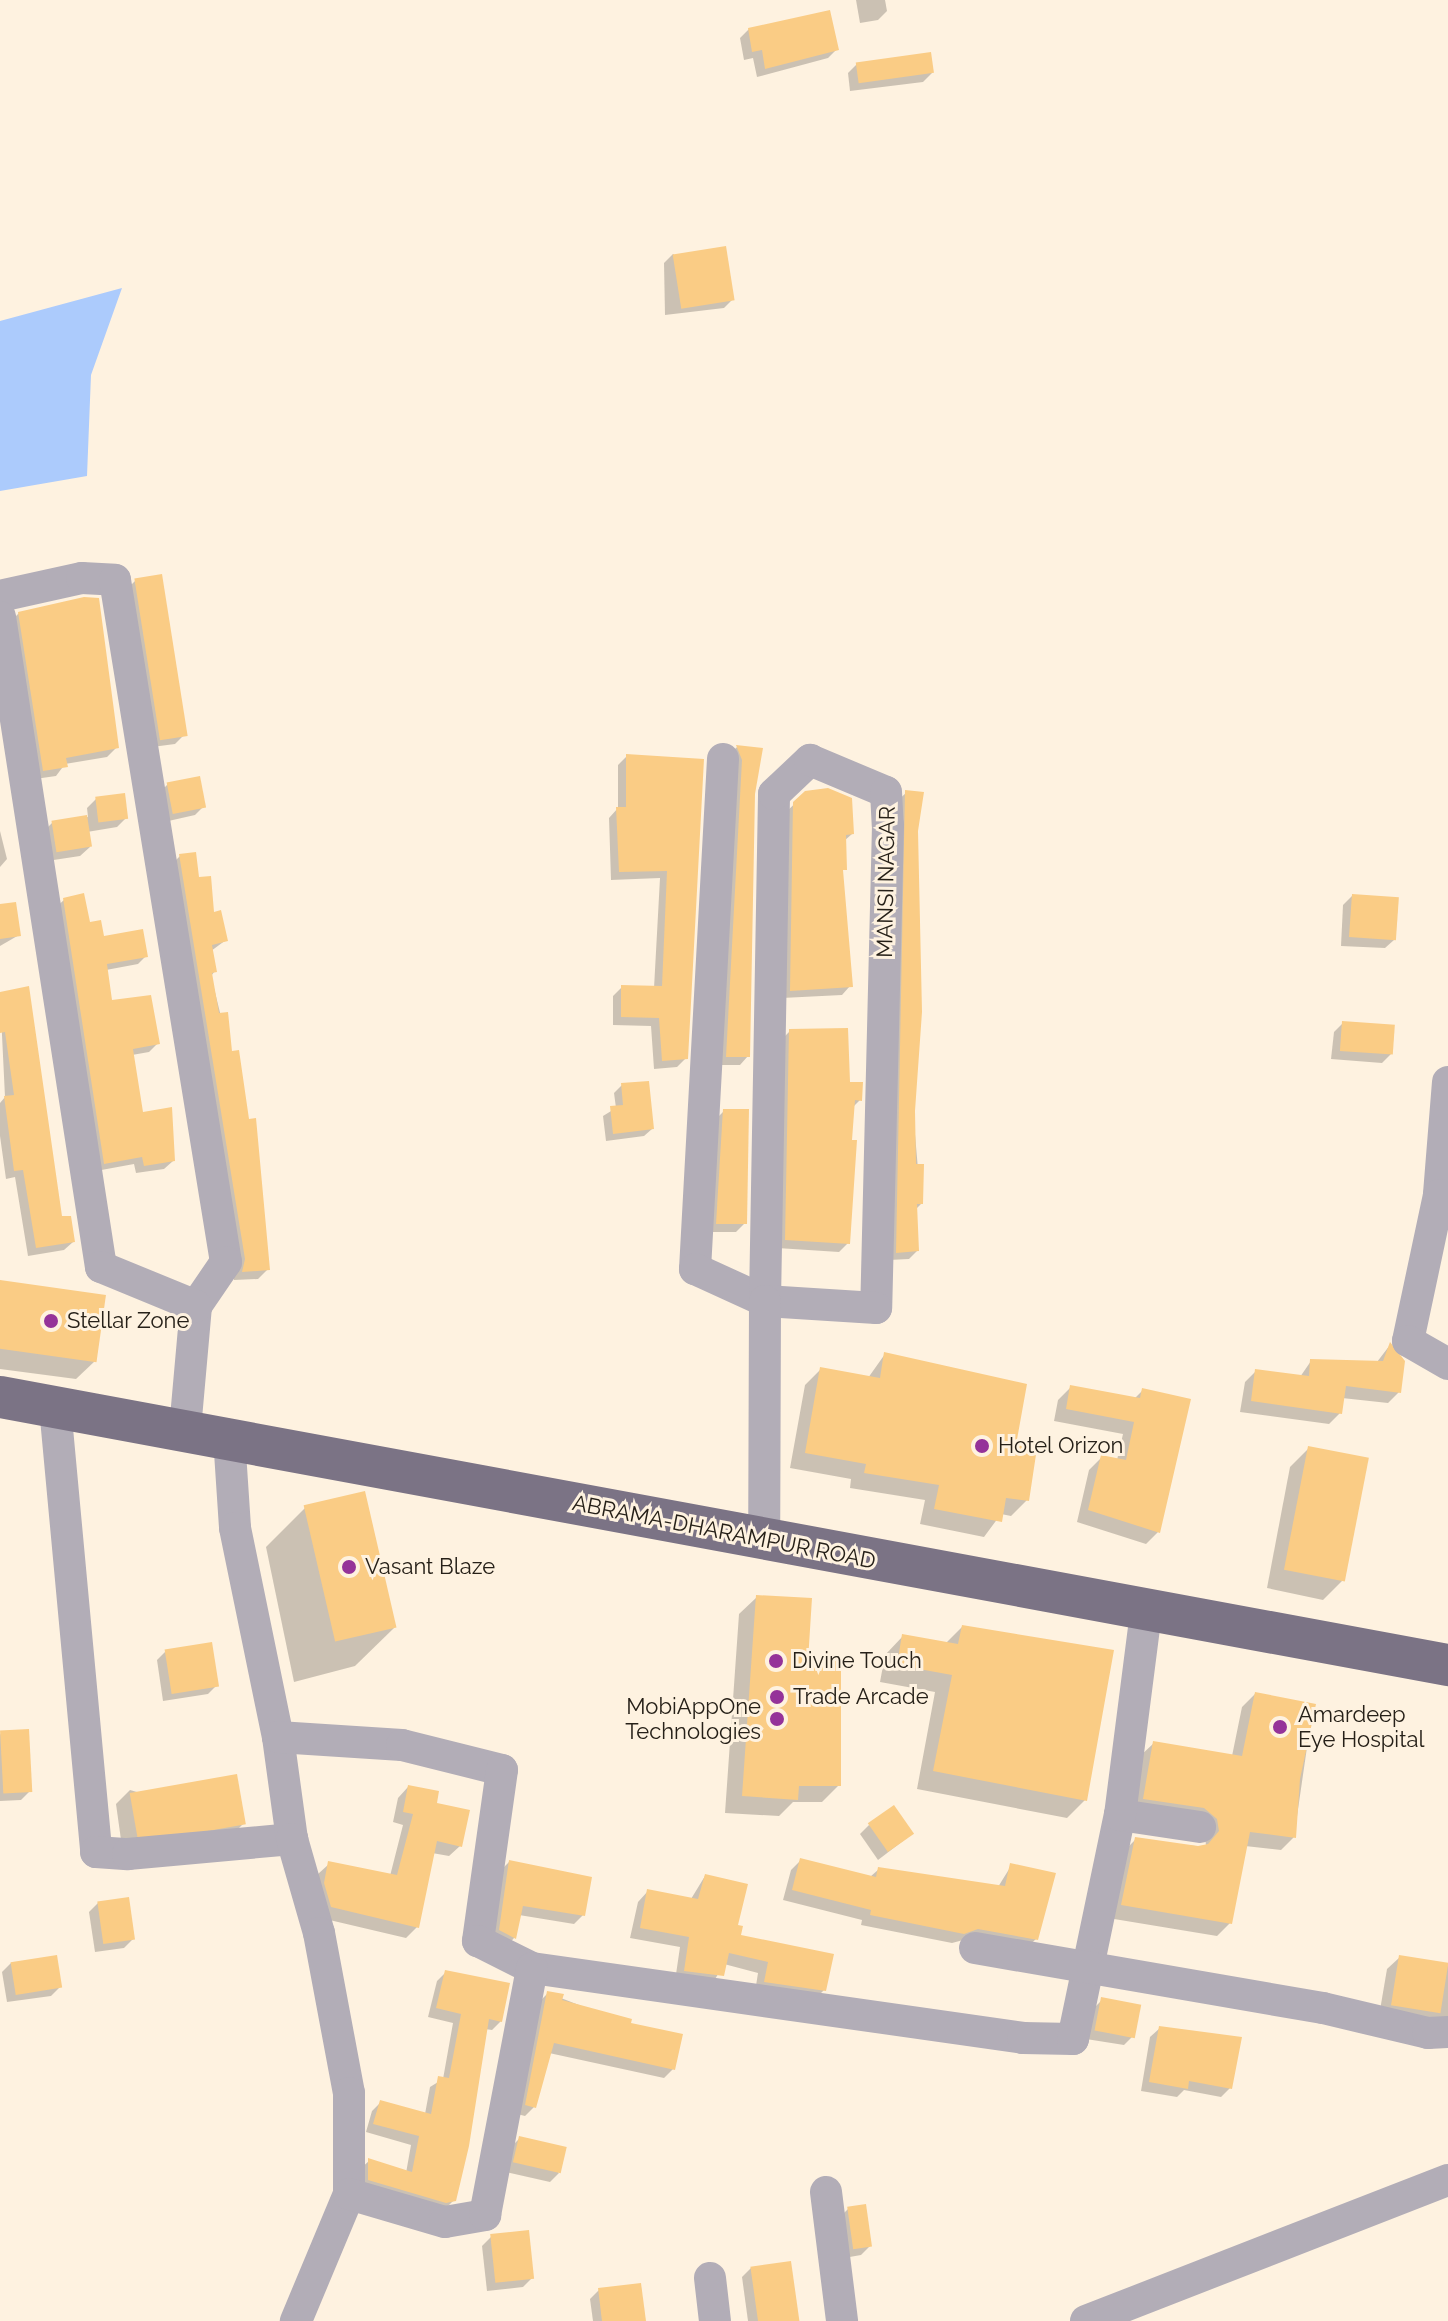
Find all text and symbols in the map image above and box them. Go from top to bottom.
street label: MANSI NAGAR [871,806,901,958]
place label: Stellar Zone [67,1308,190,1334]
marker: Stellar Zone [42,1312,60,1330]
place label: Hotel Orizon [998,1433,1124,1459]
marker: Hotel Orizon [973,1437,991,1455]
street label: ABRAMA-DHARAMPUR ROAD [570,1490,878,1574]
place label: Vasant Blaze [365,1554,495,1580]
marker: Vasant Blaze [340,1558,358,1576]
place label: Divine Touch [792,1648,922,1674]
marker: Divine Touch [767,1652,785,1670]
place label: Trade Arcade [793,1684,929,1710]
marker: Trade Arcade [768,1688,786,1706]
place label: MobiAppOne Technologies [625,1693,761,1744]
place label: Amardeep Eye Hospital [1298,1701,1424,1752]
marker: MobiAppOne Technologies [768,1710,786,1728]
marker: Amardeep Eye Hospital [1269,1716,1291,1738]

